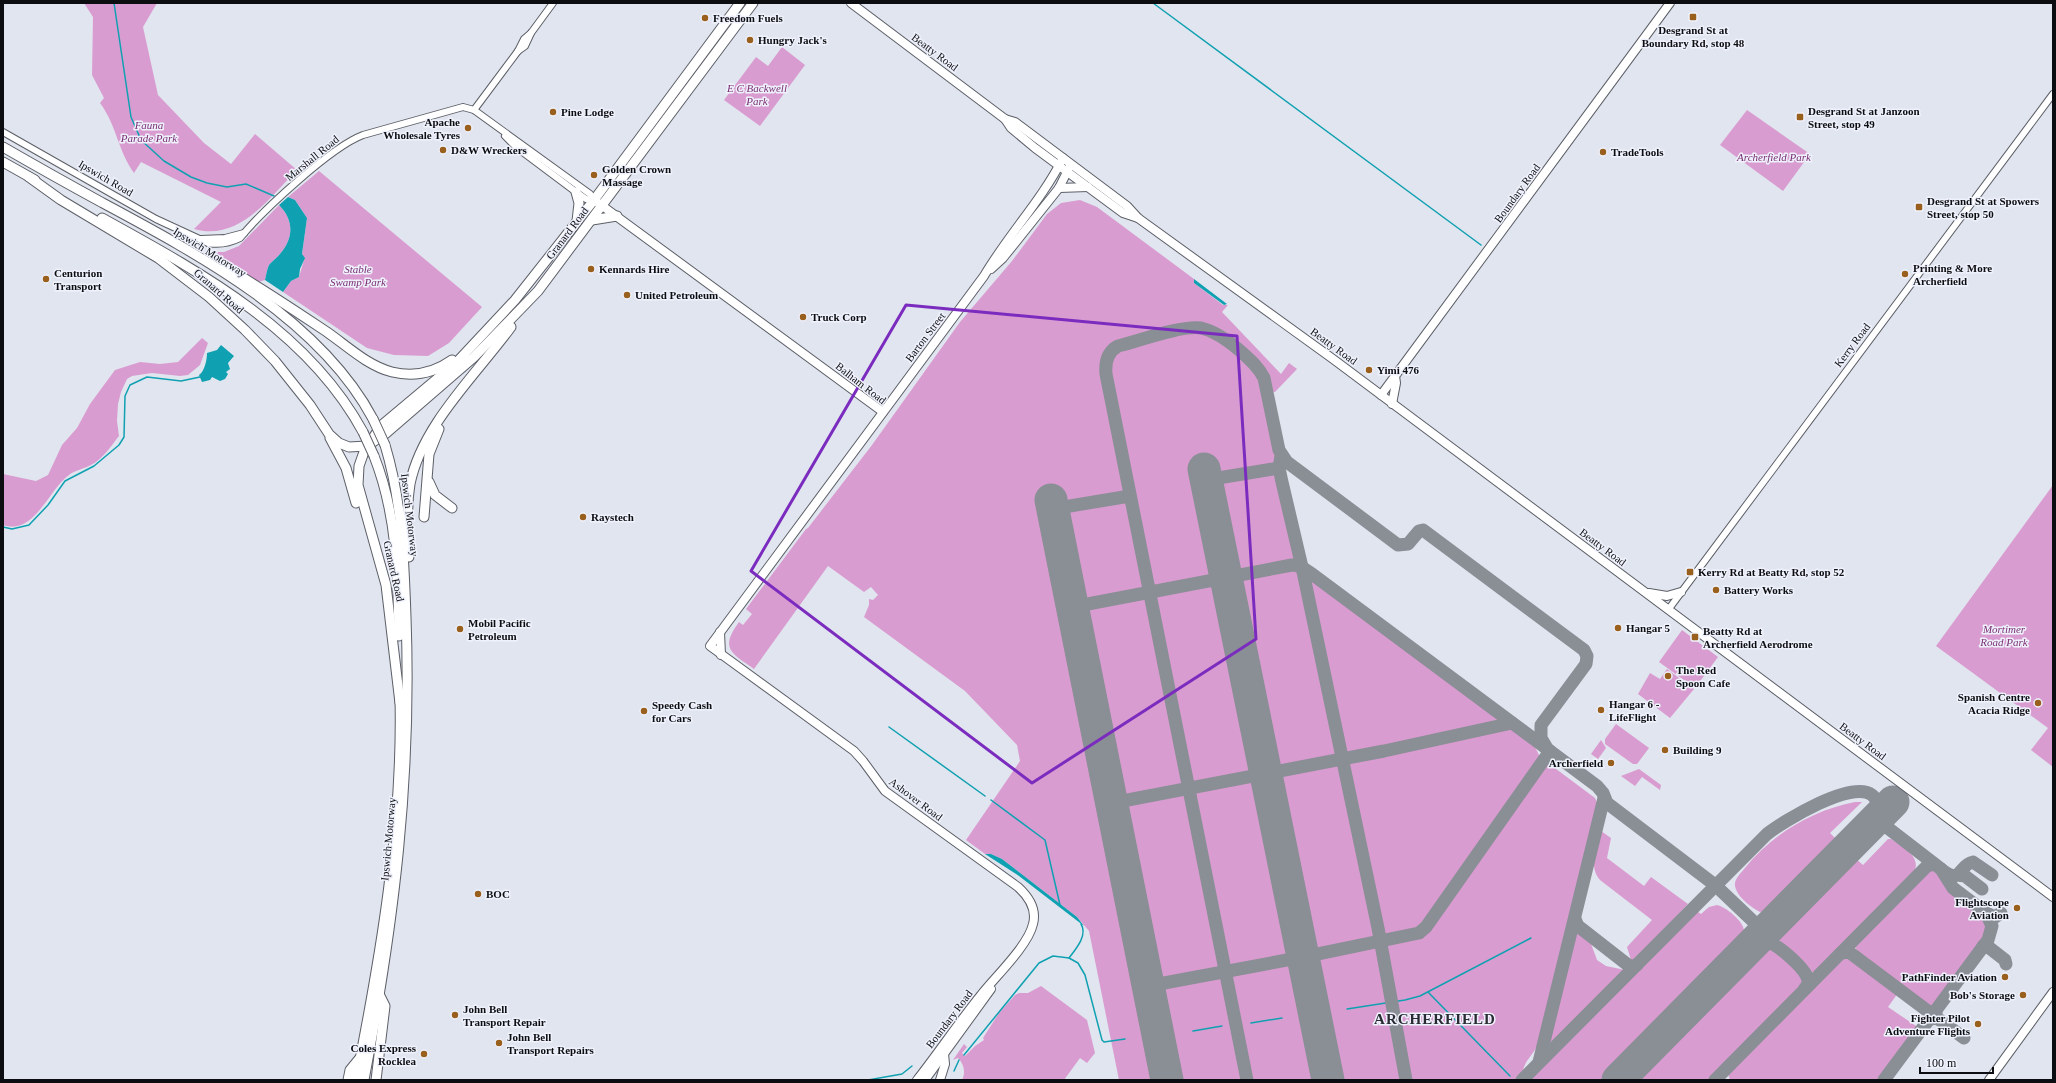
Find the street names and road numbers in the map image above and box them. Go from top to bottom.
street label: Beatty Road [910,31,961,74]
street label: Marshall Road [283,133,341,183]
street label: Ipswich Road [77,158,136,199]
street label: Boundary Road [1492,161,1543,225]
street label: Granard Road [544,204,591,261]
street label: Ipswich Motorway [171,225,249,279]
street label: Granard Road [192,266,247,316]
street label: Barton Street [903,310,947,364]
street label: Kerry Road [1832,320,1873,369]
street label: Beatty Road [1308,325,1360,367]
street label: Balham Road [834,360,889,407]
street label: Ipswich Motorway [399,473,421,558]
street label: Beatty Road [1578,526,1629,569]
street label: Granard Road [381,539,407,603]
street label: Beatty Road [1838,720,1889,763]
street label: Ashover Road [887,775,945,823]
street label: Ipswich Motorway [378,796,398,881]
street label: Boundary Road [923,987,975,1050]

